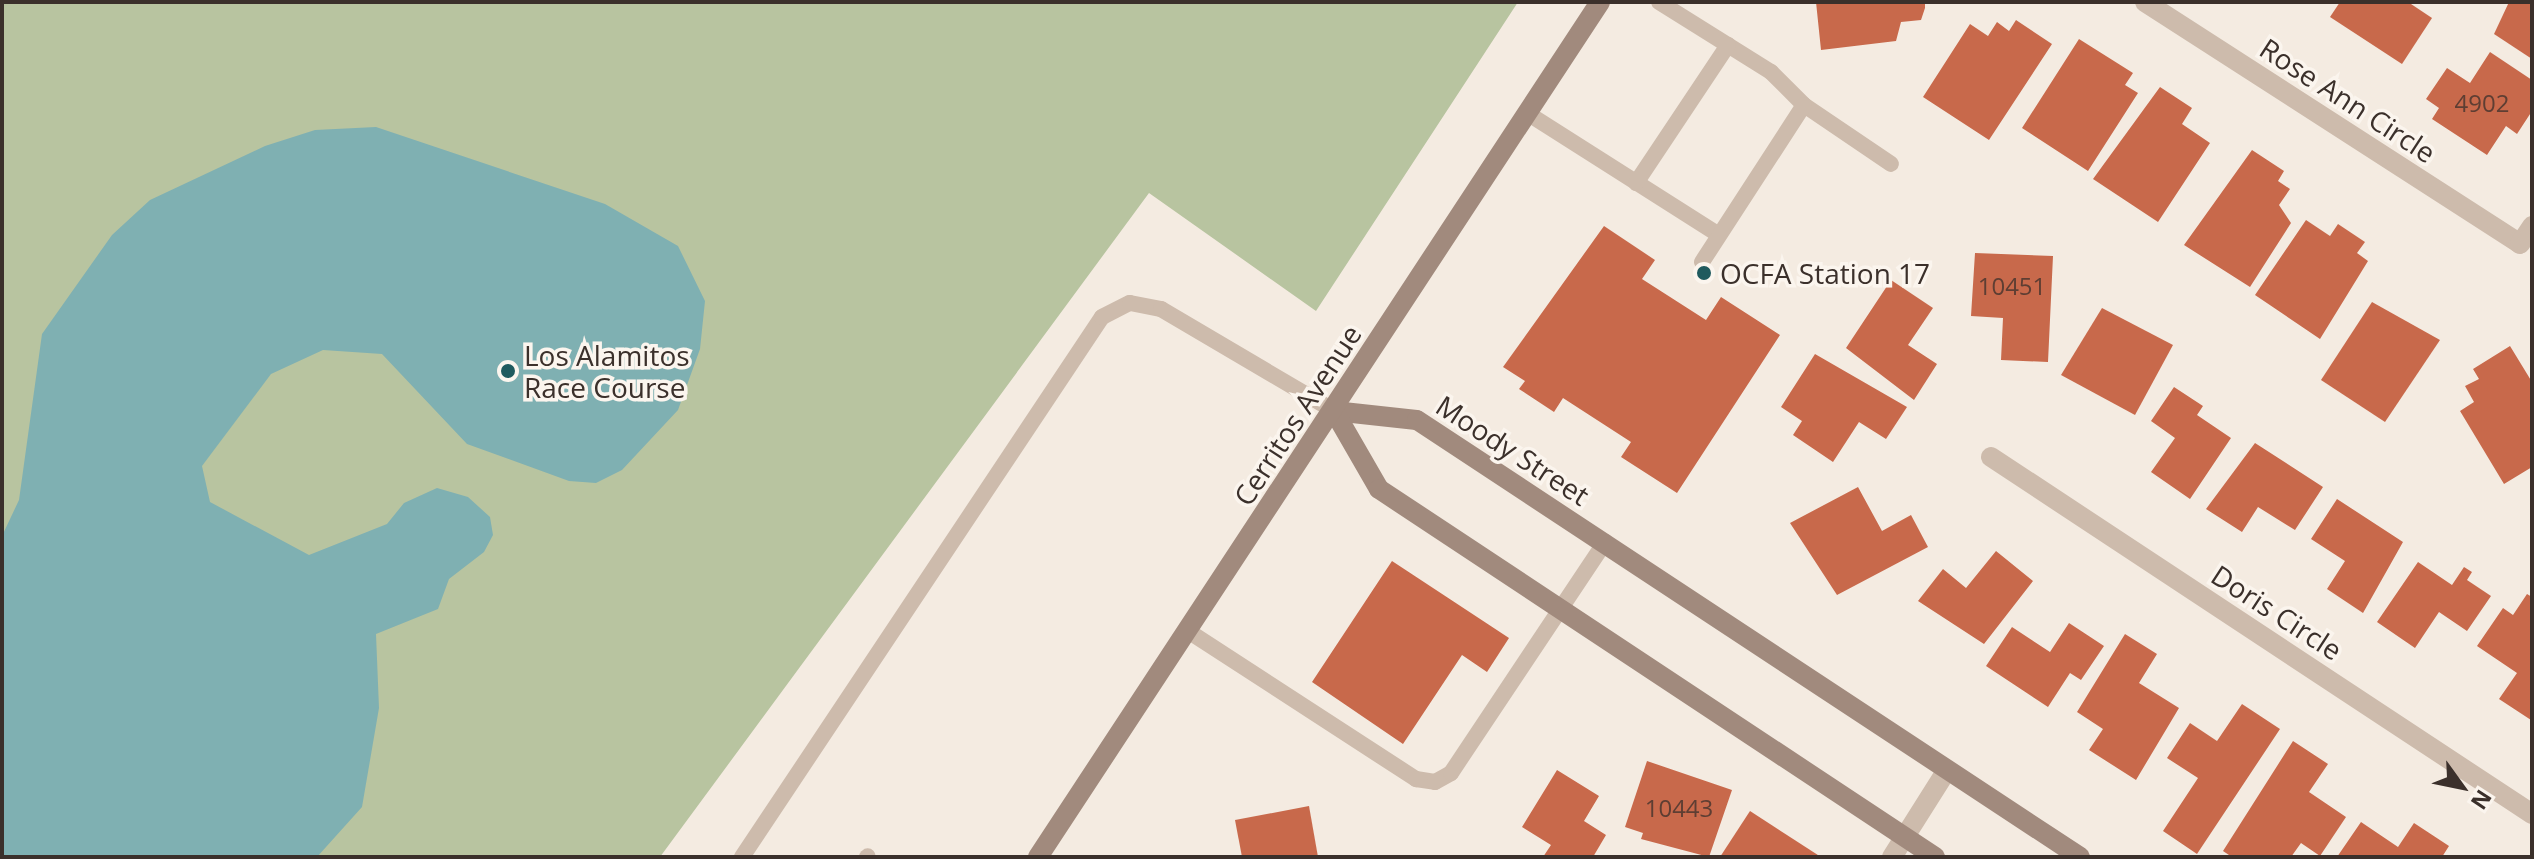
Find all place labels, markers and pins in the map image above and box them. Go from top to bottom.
place label: OCFA Station 17 [1720,256,1930,290]
marker: OCFA Station 17 [1695,264,1713,282]
place label: Los Alamitos Race Course [524,338,690,404]
marker: Los Alamitos Race Course [499,362,517,380]

